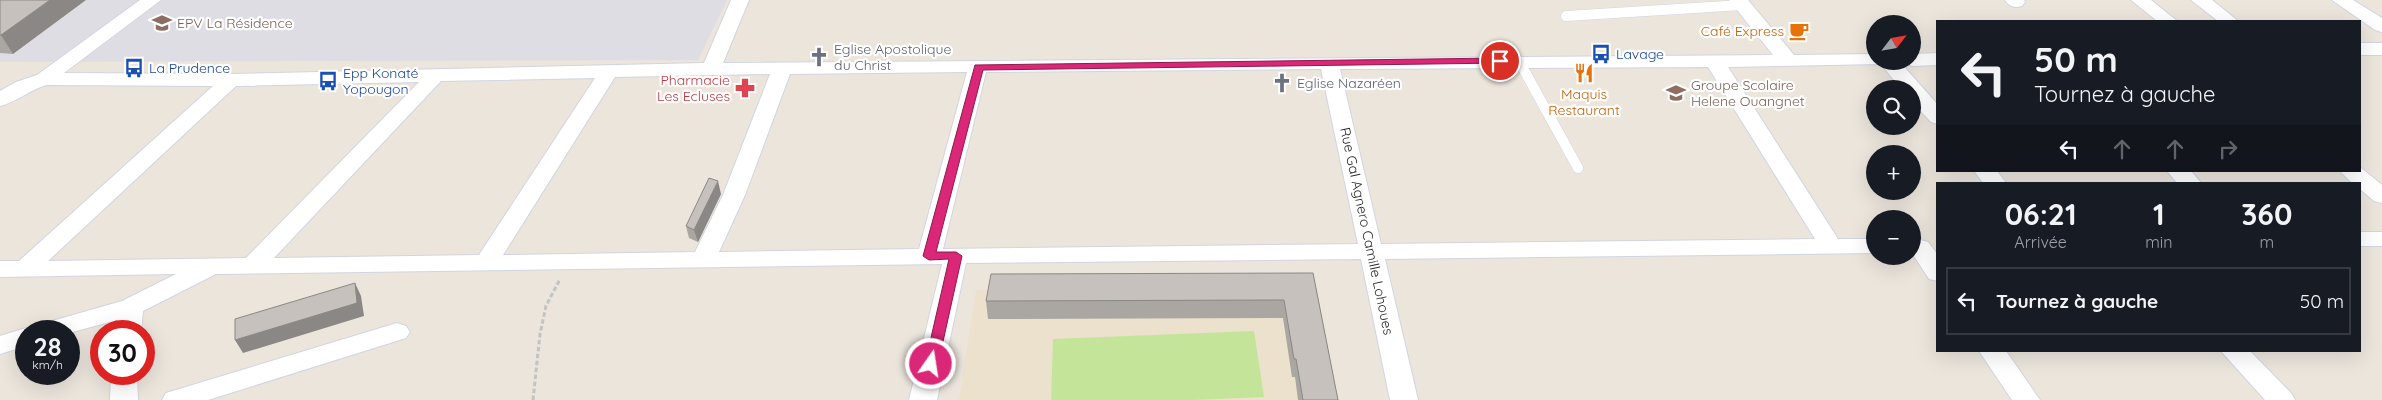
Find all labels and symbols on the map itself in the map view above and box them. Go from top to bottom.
school or university icon: EPV La Résidence [151,12,173,34]
place label: EPV La Résidence [177,14,293,32]
north arrow [1866,15,1921,70]
cafe icon: Café Express [1788,20,1810,42]
place label: Café Express [1701,22,1784,40]
place label: Eglise Apostolique du Christ [834,40,951,74]
pin [1479,40,1521,82]
bus stop icon: Lavage [1590,43,1612,65]
place label: Lavage [1616,45,1664,63]
church icon: Eglise Apostolique du Christ [808,46,830,68]
bus stop icon: La Prudence [123,57,145,79]
place label: La Prudence [149,59,230,77]
restaurant icon: Maquis Restaurant [1573,62,1595,84]
place label: Epp Konaté Yopougon [343,64,419,98]
bus stop icon: Epp Konaté Yopougon [317,70,339,92]
place label: Pharmacie Les Ecluses [657,71,730,105]
church icon: Eglise Nazaréen [1271,72,1293,94]
place label: Eglise Nazaréen [1297,74,1401,92]
place label: Groupe Scolaire Helene Ouangnet [1691,76,1805,110]
pharmacy icon: Pharmacie Les Ecluses [734,77,756,99]
school or university icon: Groupe Scolaire Helene Ouangnet [1665,82,1687,104]
place label: Maquis Restaurant [1548,85,1620,119]
street label: Rue Gal Agnero Camille Lohoues [1336,126,1398,336]
speed limit sign: 30 [90,320,155,385]
position arrow [904,337,956,389]

